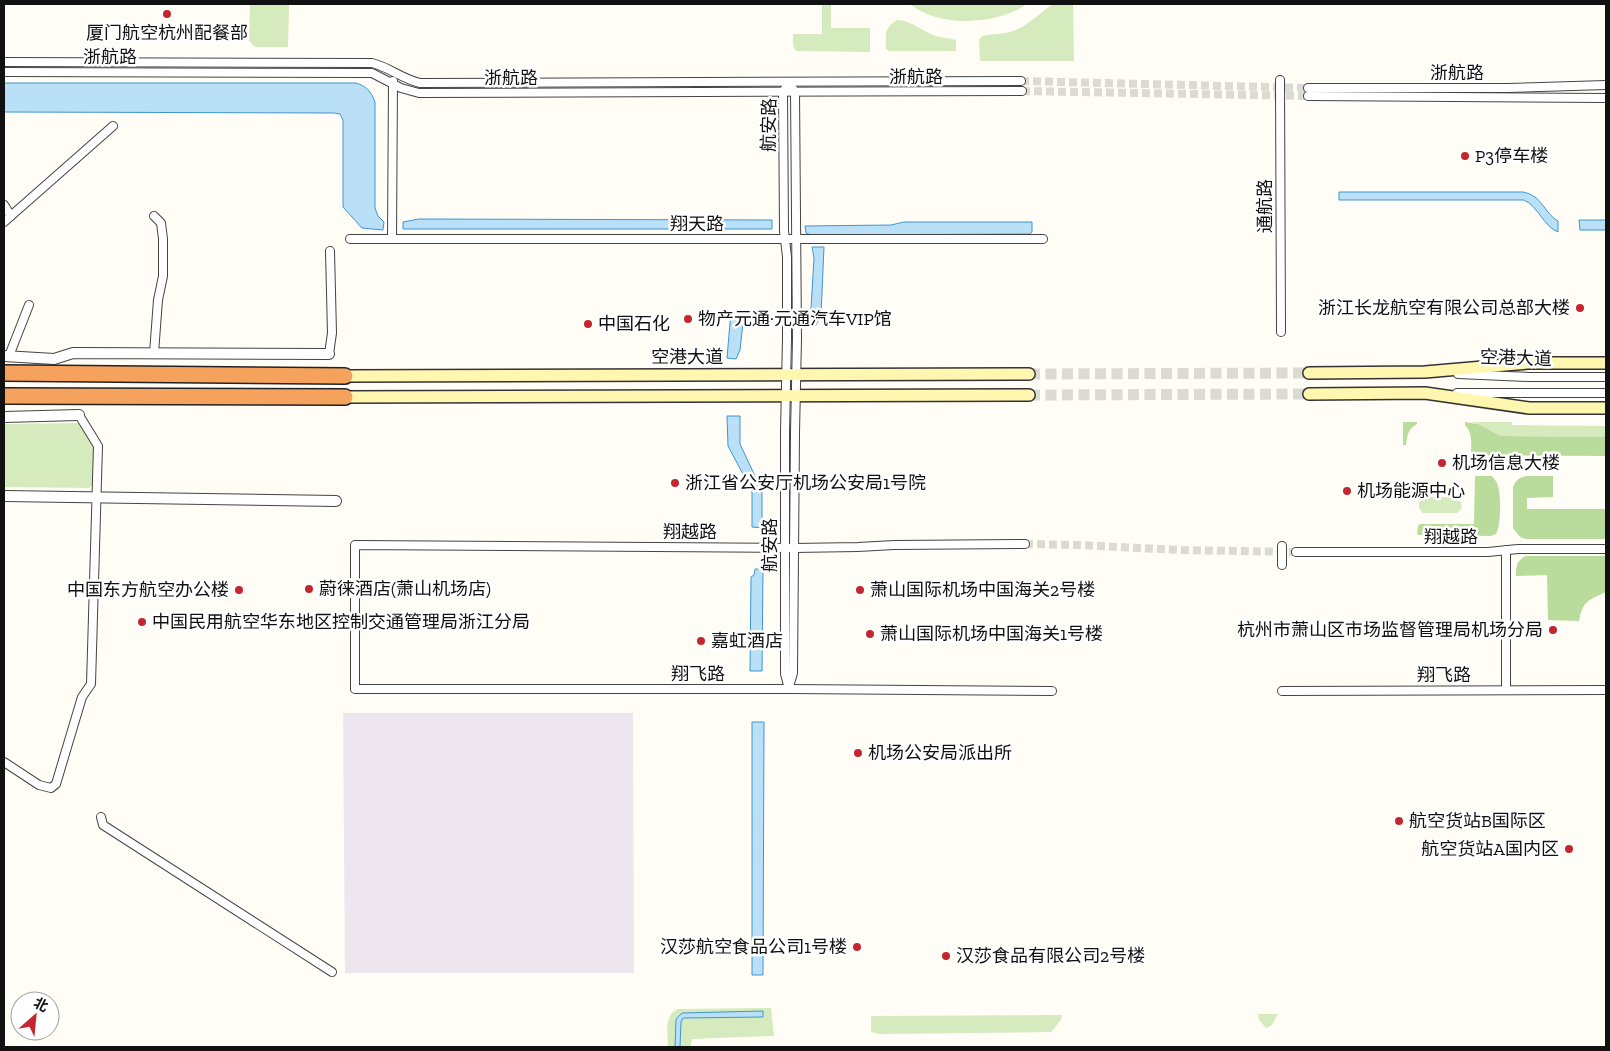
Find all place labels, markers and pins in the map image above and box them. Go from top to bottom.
marker: 厦门航空杭州配餐部 [161,8,173,20]
place label: 厦门航空杭州配餐部 [86,22,248,44]
place label: P3停车楼 [1475,145,1548,167]
marker: P3停车楼 [1459,150,1471,162]
place label: 浙江长龙航空有限公司总部大楼 [1318,297,1570,319]
marker: 浙江长龙航空有限公司总部大楼 [1574,302,1586,314]
place label: 物产元通·元通汽车VIP馆 [698,308,892,330]
place label: 中国石化 [598,313,670,335]
marker: 物产元通·元通汽车VIP馆 [682,313,694,325]
marker: 中国石化 [582,318,594,330]
place label: 机场信息大楼 [1452,452,1560,474]
marker: 机场信息大楼 [1436,457,1448,469]
place label: 浙江省公安厅机场公安局1号院 [685,472,926,494]
marker: 浙江省公安厅机场公安局1号院 [669,477,681,489]
place label: 机场能源中心 [1357,480,1465,502]
marker: 机场能源中心 [1341,485,1353,497]
place label: 蔚徕酒店(萧山机场店) [319,578,491,600]
place label: 中国东方航空办公楼 [67,579,229,601]
place label: 萧山国际机场中国海关2号楼 [870,579,1095,601]
marker: 蔚徕酒店(萧山机场店) [303,583,315,595]
marker: 中国东方航空办公楼 [233,584,245,596]
marker: 萧山国际机场中国海关2号楼 [854,584,866,596]
place label: 中国民用航空华东地区控制交通管理局浙江分局 [152,611,530,633]
marker: 中国民用航空华东地区控制交通管理局浙江分局 [136,616,148,628]
place label: 杭州市萧山区市场监督管理局机场分局 [1237,619,1543,641]
place label: 萧山国际机场中国海关1号楼 [880,623,1103,645]
marker: 杭州市萧山区市场监督管理局机场分局 [1547,624,1559,636]
marker: 萧山国际机场中国海关1号楼 [864,628,876,640]
place label: 嘉虹酒店 [711,630,783,652]
marker: 嘉虹酒店 [695,635,707,647]
place label: 机场公安局派出所 [868,742,1012,764]
marker: 机场公安局派出所 [852,747,864,759]
place label: 航空货站B国际区 [1409,810,1546,832]
marker: 航空货站B国际区 [1393,815,1405,827]
place label: 航空货站A国内区 [1421,838,1559,860]
marker: 航空货站A国内区 [1563,843,1575,855]
place label: 汉莎航空食品公司1号楼 [660,936,847,958]
marker: 汉莎航空食品公司1号楼 [851,941,863,953]
place label: 汉莎食品有限公司2号楼 [956,945,1145,967]
marker: 汉莎食品有限公司2号楼 [940,950,952,962]

